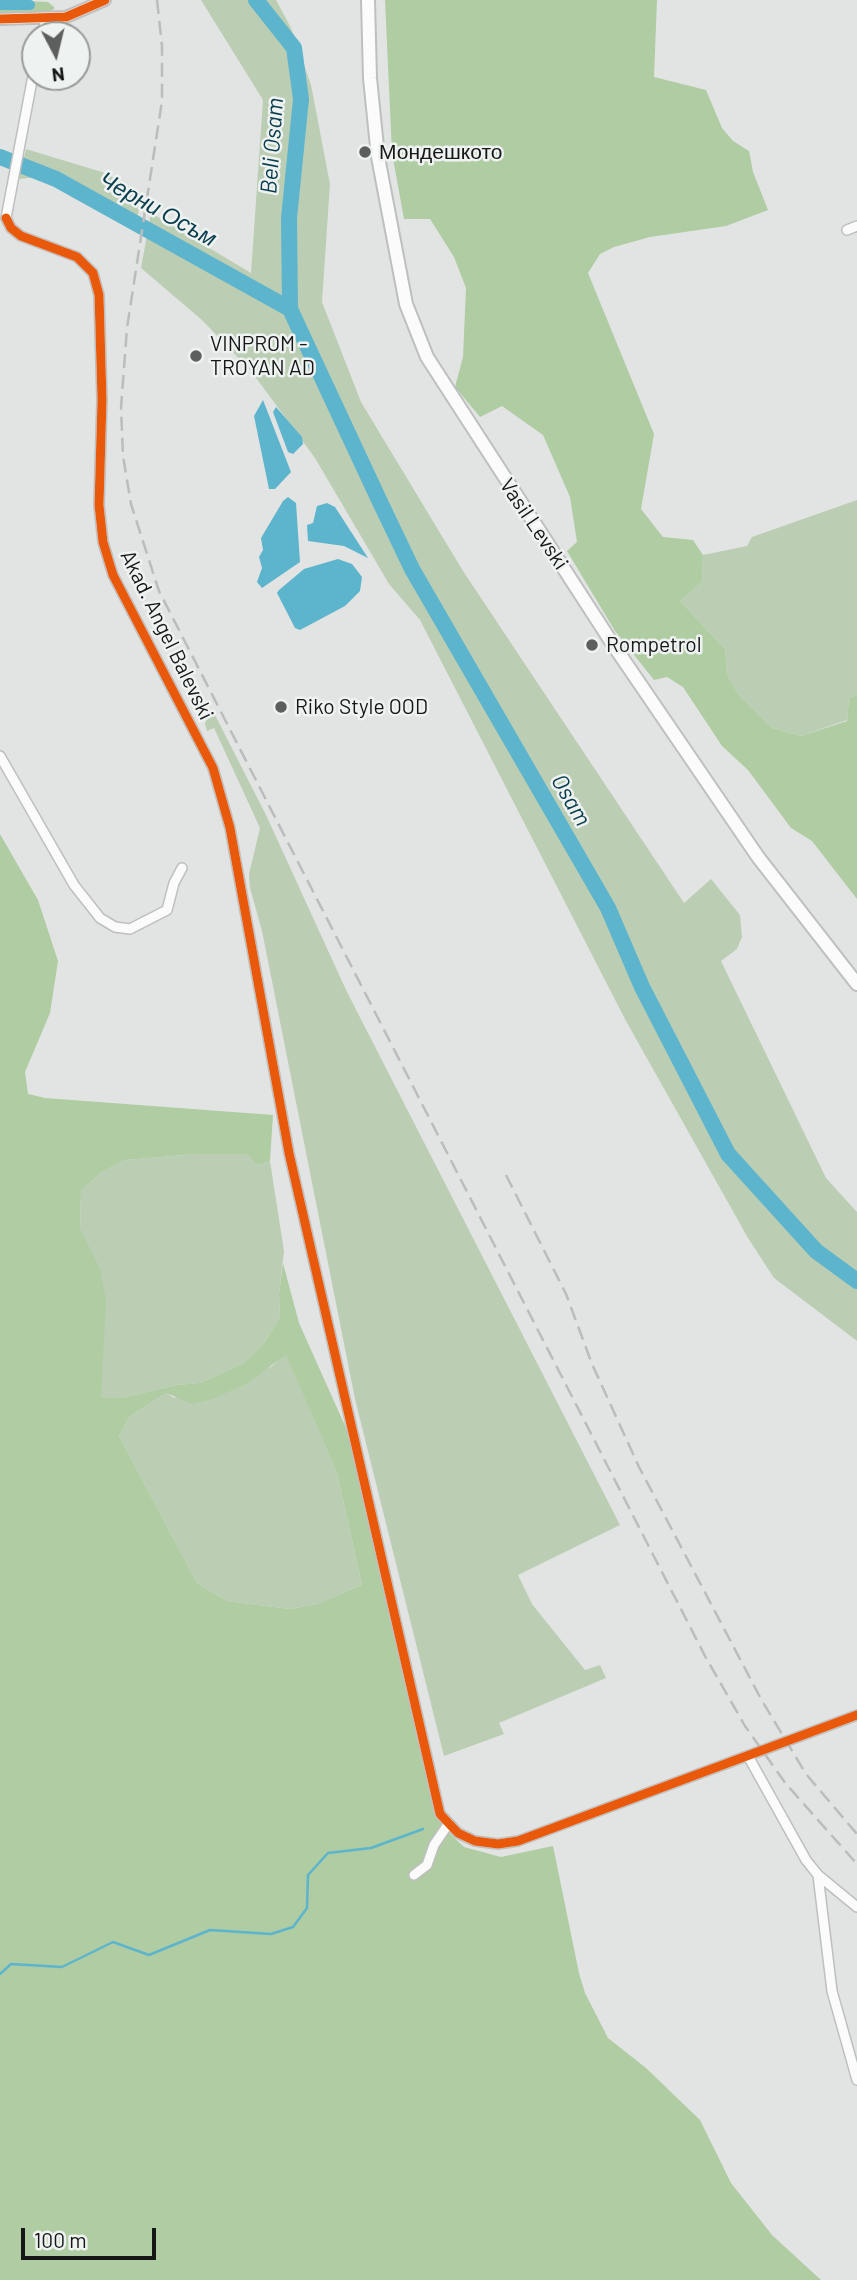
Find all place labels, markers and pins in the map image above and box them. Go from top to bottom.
place label: Мондешкото [379,139,502,165]
marker: Мондешкото [357,144,373,160]
place label: VINPROM - TROYAN AD [210,331,315,381]
marker: VINPROM - TROYAN AD [188,348,204,364]
place label: Rompetrol [606,632,702,658]
marker: Rompetrol [584,637,600,653]
place label: Riko Style OOD [295,694,428,720]
marker: Riko Style OOD [273,699,289,715]

